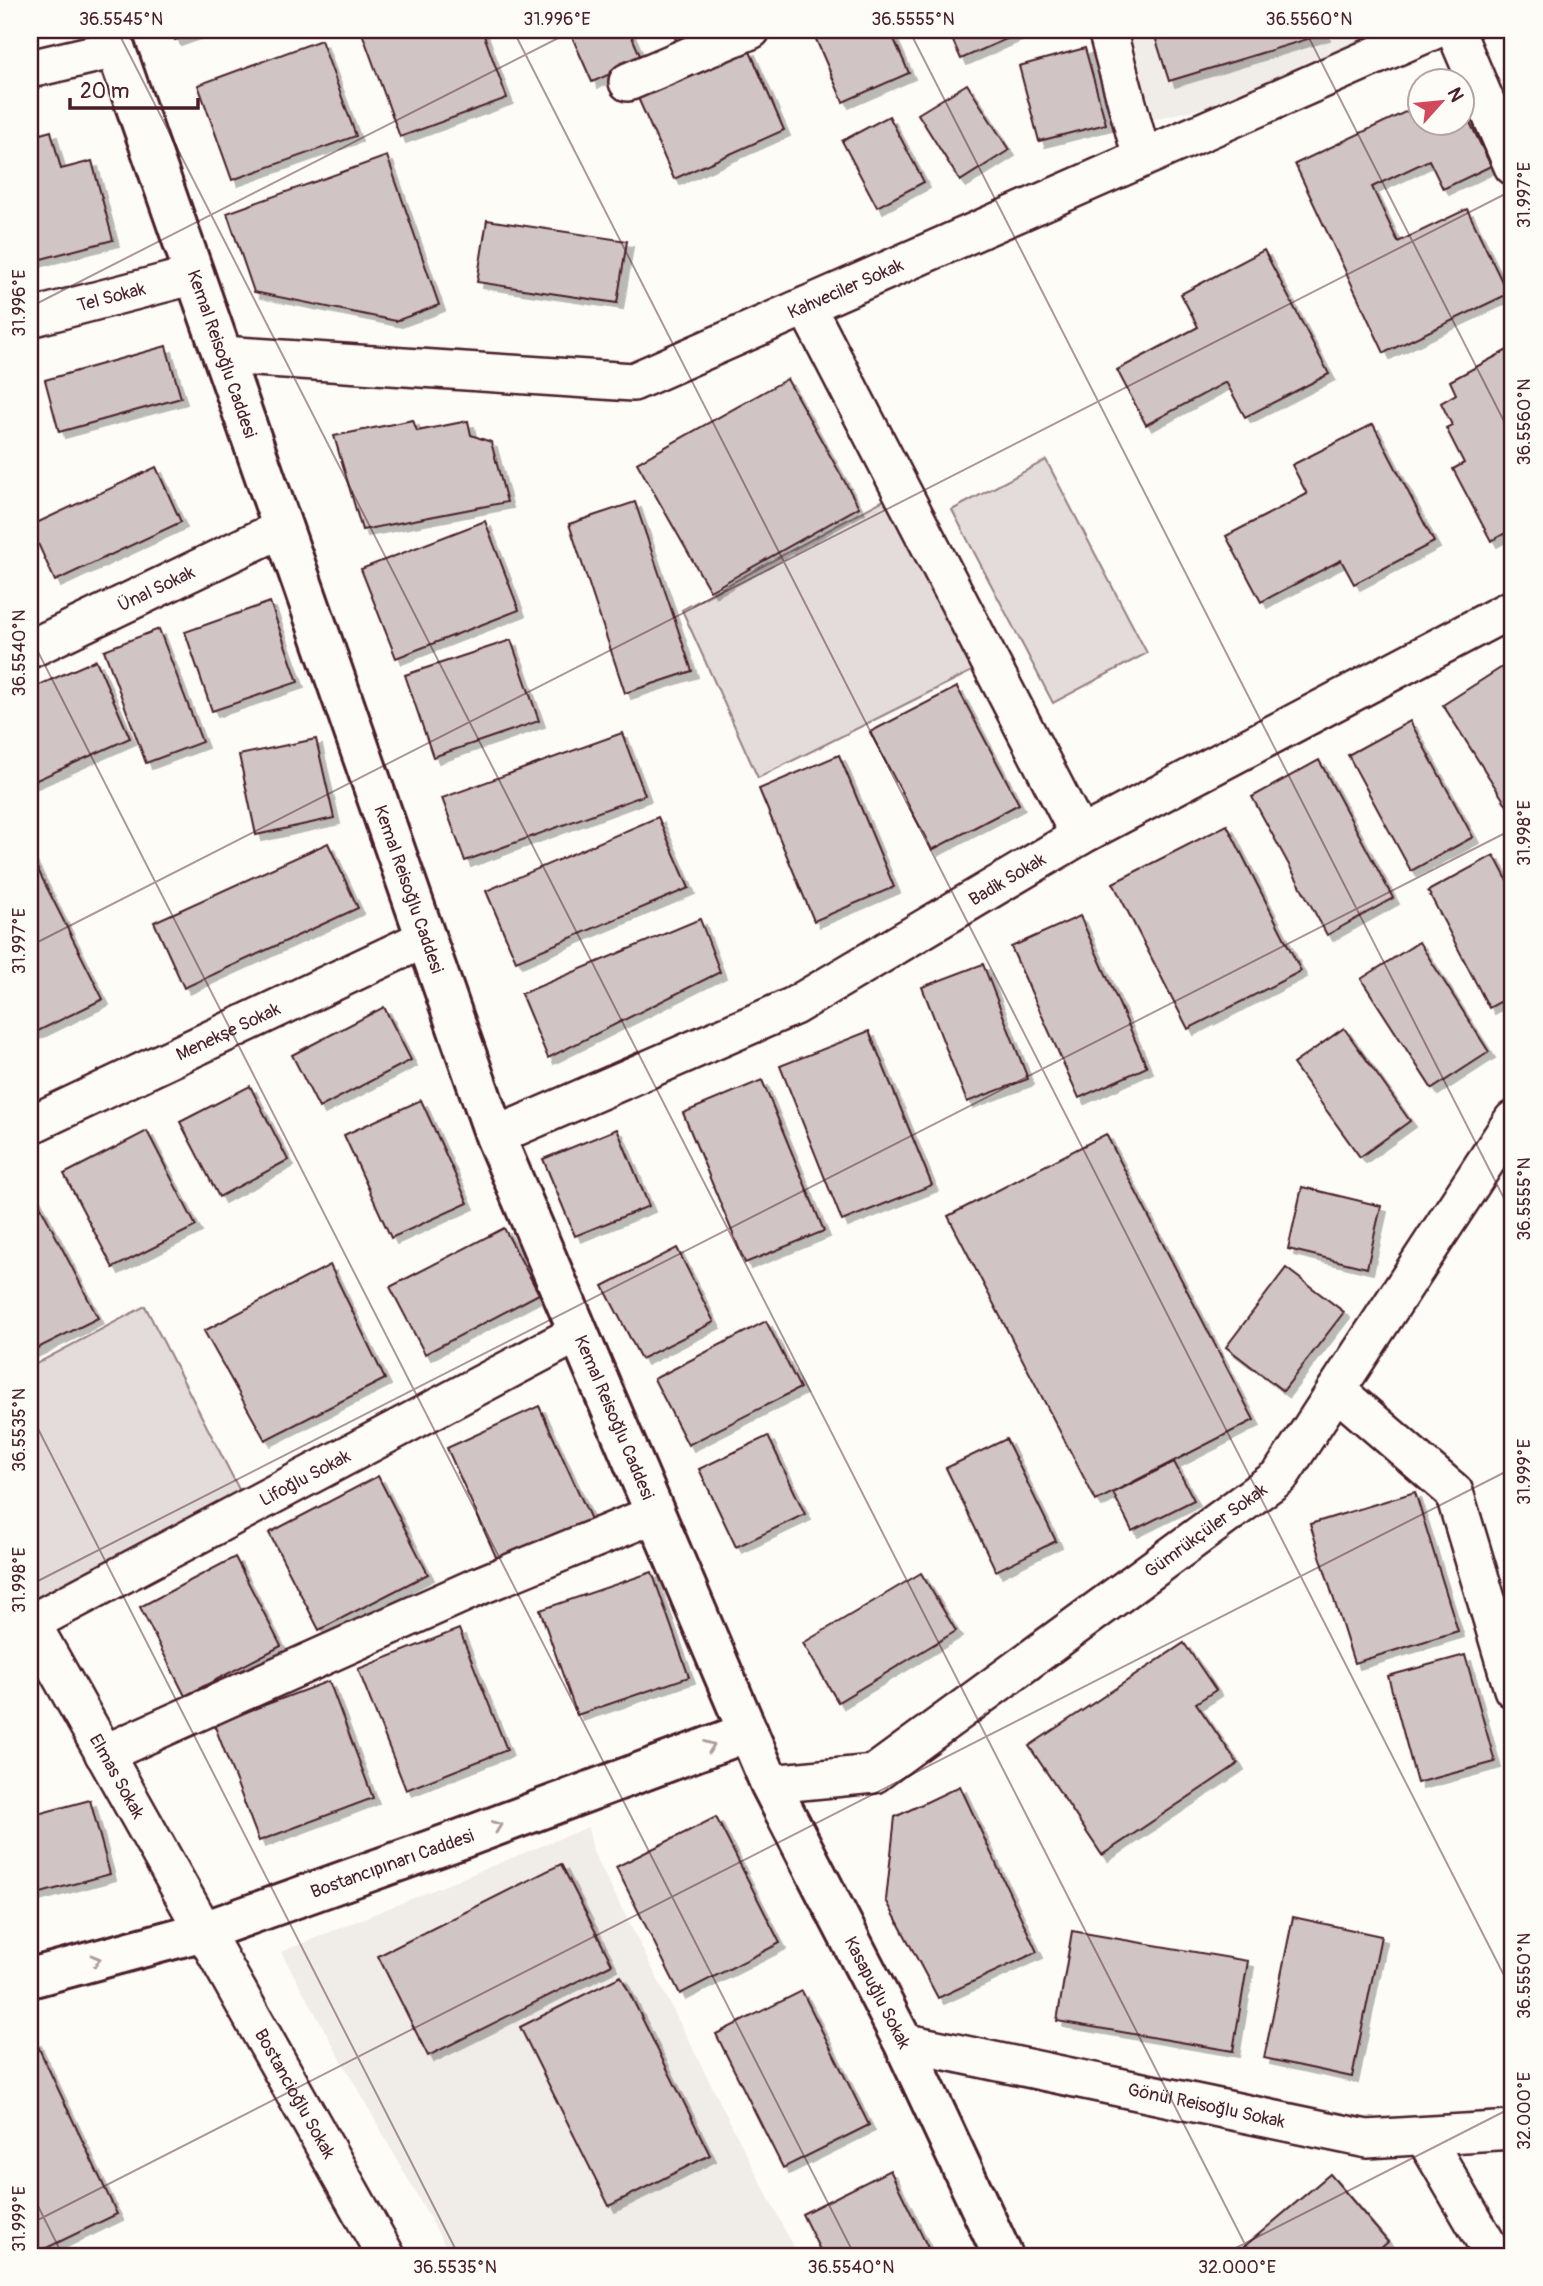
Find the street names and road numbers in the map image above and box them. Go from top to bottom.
street label: Kahveciler Sokak [784,253,907,324]
street label: Kemal Reisoğlu Caddesi [182,267,262,441]
street label: Tel Sokak [75,277,148,317]
street label: Ünal Sokak [114,560,199,617]
street label: Kemal Reisoğlu Caddesi [369,802,449,976]
street label: Badik Sokak [964,847,1050,911]
street label: Menekşe Sokak [172,997,284,1066]
street label: Kemal Reisoğlu Caddesi [569,1332,659,1503]
street label: Lifoğlu Sokak [256,1444,355,1511]
street label: Gümrükçüler Sokak [1140,1478,1272,1583]
street label: Elmas Sokak [84,1730,150,1823]
street label: Bostancıpınarı Caddesi [307,1824,477,1903]
street label: Kasapuğlu Sokak [839,1932,916,2053]
street label: Bostancioğlu Sokak [249,2025,341,2163]
street label: Gönül Reisoğlu Sokak [1126,2078,1288,2133]

